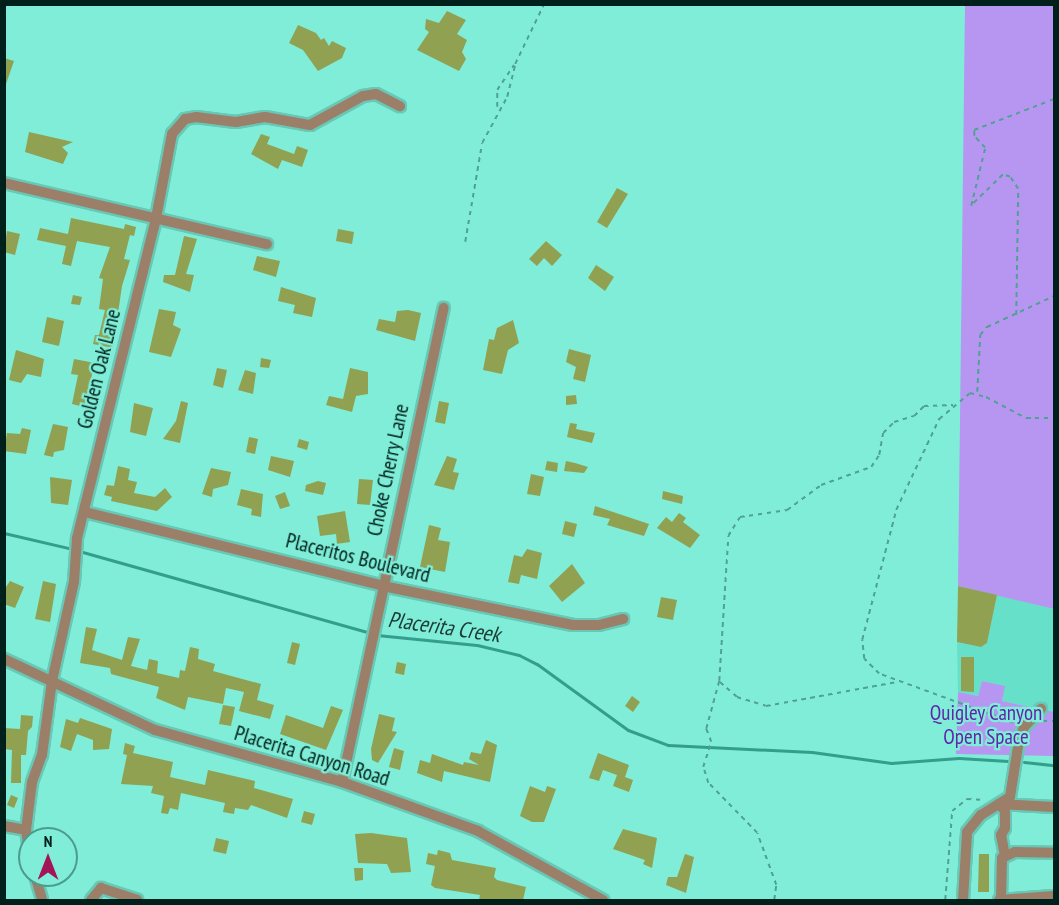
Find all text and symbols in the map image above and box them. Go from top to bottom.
street label: Golden Oak Lane [72,306,126,432]
street label: Choke Cherry Lane [362,401,414,539]
street label: Placeritos Boulevard [283,528,433,588]
water label: Placerita Creek [386,606,502,648]
park label: Quigley Canyon Open Space [930,700,1042,750]
street label: Placerita Canyon Road [231,720,393,792]
north arrow [18,827,78,887]
text: N [44,831,52,851]

